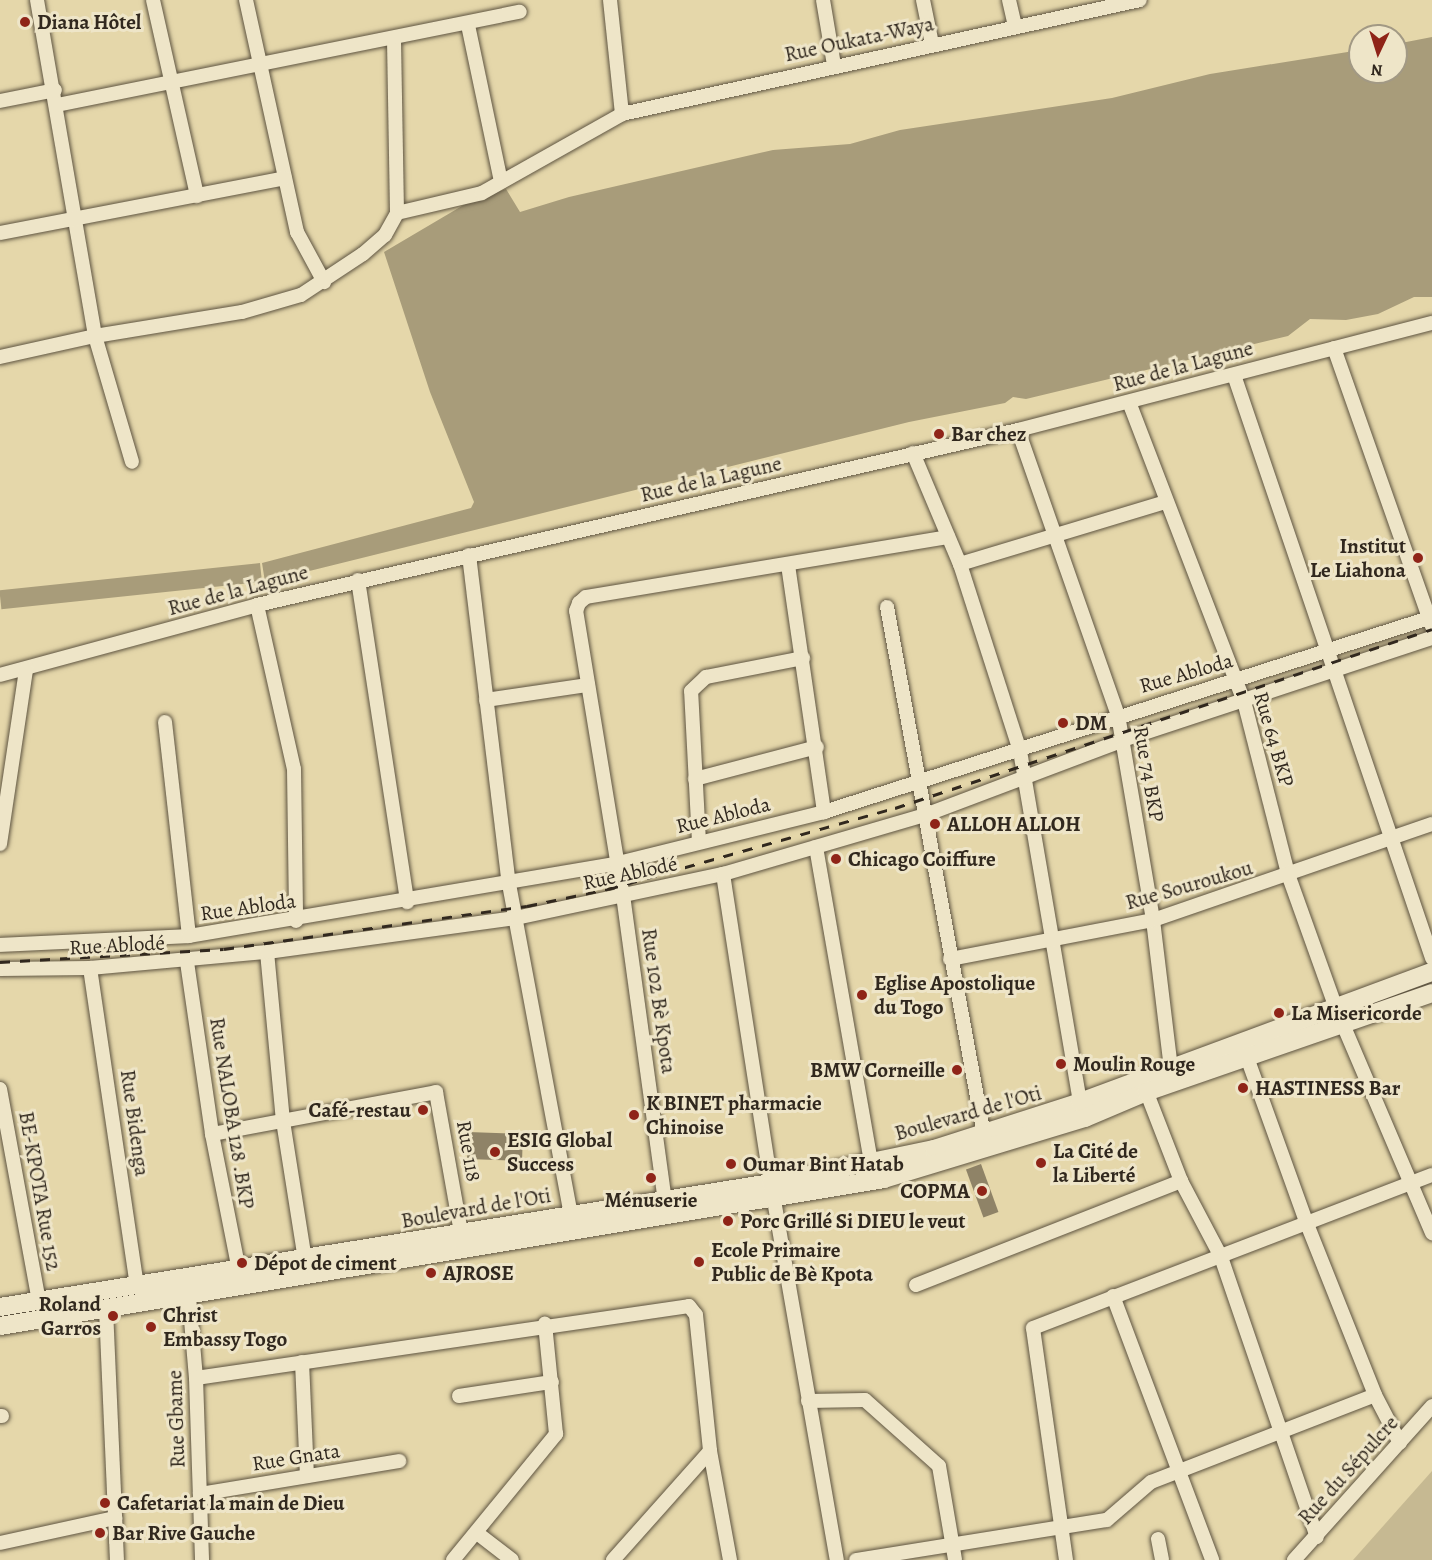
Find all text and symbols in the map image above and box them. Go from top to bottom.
place label: Diana Hôtel [37,9,141,35]
street label: Rue Oukata-Waya [782,11,936,67]
marker: Diana Hôtel [18,15,32,29]
north arrow [1348,24,1408,84]
text: N [1370,59,1383,81]
street label: Rue de la Lagune [1110,335,1256,397]
place label: Bar chez [951,421,1026,447]
marker: Bar chez [932,427,946,441]
street label: Rue de la Lagune [638,450,784,508]
place label: Institut Le Liahona [1310,533,1406,583]
marker: Institut Le Liahona [1411,551,1425,565]
street label: Rue de la Lagune [165,559,311,621]
street label: Rue Abloda [1136,648,1236,698]
street label: Rue 64 BKP [1248,689,1300,789]
place label: DM [1075,710,1107,736]
marker: DM [1056,716,1070,730]
street label: Rue 74 BKP [1128,724,1170,824]
street label: Rue Abloda [673,791,773,839]
place label: ALLOH ALLOH [947,811,1081,837]
marker: ALLOH ALLOH [928,817,942,831]
place label: Chicago Coiffure [848,846,996,872]
street label: Rue Ablodé [580,851,680,895]
marker: Chicago Coiffure [829,852,843,866]
street label: Rue Souroukou [1122,855,1256,915]
street label: Rue Abloda [199,888,297,926]
street label: Rue 102 Bè Kpota [636,927,682,1075]
street label: Rue Ablodé [68,930,166,960]
place label: Eglise Apostolique du Togo [874,970,1035,1020]
marker: Eglise Apostolique du Togo [855,988,869,1002]
place label: La Misericorde [1291,1000,1422,1026]
marker: La Misericorde [1272,1006,1286,1020]
street label: Rue NALOBA 128 .BKP [204,1015,260,1211]
place label: Moulin Rouge [1073,1051,1195,1077]
place label: BMW Corneille [810,1057,945,1083]
marker: Moulin Rouge [1054,1057,1068,1071]
marker: BMW Corneille [950,1063,964,1077]
street label: Rue Bidenga [115,1068,155,1178]
place label: HASTINESS Bar [1255,1075,1400,1101]
street label: Boulevard de l'Oti [892,1080,1044,1146]
marker: HASTINESS Bar [1236,1081,1250,1095]
place label: K BINET pharmacie Chinoise [646,1090,822,1140]
place label: Café-restau [309,1097,411,1123]
marker: Café-restau [416,1103,430,1117]
marker: K BINET pharmacie Chinoise [627,1108,641,1122]
street label: BE-KPOTA Rue 152 [14,1109,66,1273]
street label: Rue 118 [451,1118,487,1184]
place label: ESIG Global Success [507,1127,612,1177]
place label: La Cité de la Liberté [1053,1138,1138,1188]
marker: ESIG Global Success [488,1145,502,1159]
place label: Oumar Bint Hatab [743,1151,904,1177]
marker: La Cité de la Liberté [1034,1156,1048,1170]
marker: Oumar Bint Hatab [724,1157,738,1171]
marker: Ménuserie [644,1171,658,1185]
place label: COPMA [900,1178,970,1204]
street label: Boulevard de l'Oti [399,1182,553,1234]
marker: COPMA [975,1184,989,1198]
place label: Ménuserie [604,1187,698,1213]
place label: Porc Grillé Si DIEU le veut [740,1208,965,1234]
marker: Porc Grillé Si DIEU le veut [721,1214,735,1228]
place label: Ecole Primaire Public de Bè Kpota [711,1237,873,1287]
place label: Dépot de ciment [254,1250,397,1276]
marker: Ecole Primaire Public de Bè Kpota [692,1255,706,1269]
marker: Dépot de ciment [235,1256,249,1270]
place label: AJROSE [443,1260,514,1286]
marker: AJROSE [424,1266,438,1280]
place label: Roland Garros [39,1291,101,1341]
place label: Christ Embassy Togo [163,1302,287,1352]
marker: Roland Garros [106,1309,120,1323]
marker: Christ Embassy Togo [144,1320,158,1334]
street label: Rue Gbame [162,1369,190,1469]
street label: Rue du Sépulcre [1293,1410,1403,1530]
street label: Rue Gnata [250,1438,342,1476]
place label: Cafetariat la main de Dieu [117,1490,344,1516]
marker: Cafetariat la main de Dieu [98,1496,112,1510]
place label: Bar Rive Gauche [112,1520,255,1546]
marker: Bar Rive Gauche [93,1526,107,1540]

